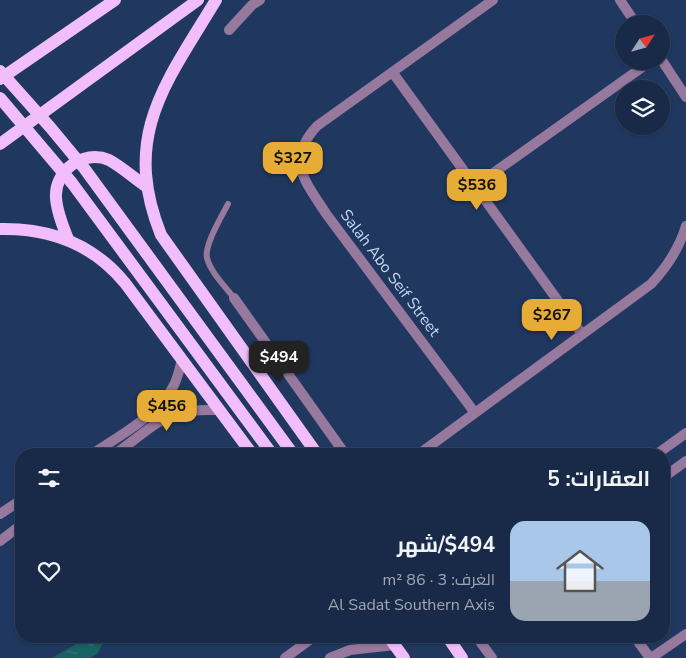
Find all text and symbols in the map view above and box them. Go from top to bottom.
north arrow [615,15,670,70]
map controls [615,15,670,135]
button: layers [615,80,670,135]
pin: $327 [263,142,323,184]
text: $327 [274,147,312,169]
pin: $536 [447,168,507,211]
text: $536 [458,174,496,196]
street label: Salah Abo Seif Street [335,205,445,341]
pin: $267 [522,298,582,341]
text: $267 [533,304,571,326]
pin: $494 [249,340,309,383]
text: $494 [260,346,298,368]
pin: $456 [137,390,197,432]
text: $456 [148,395,186,417]
icon: filters [35,464,63,492]
text: العقارات: 5 [547,465,650,493]
text: $494/شهر [397,531,495,559]
icon: home [550,541,610,601]
icon: heart [35,557,63,585]
text: الغرف: 3 · 86 m² [382,569,495,591]
text: Al Sadat Southern Axis [328,594,495,616]

